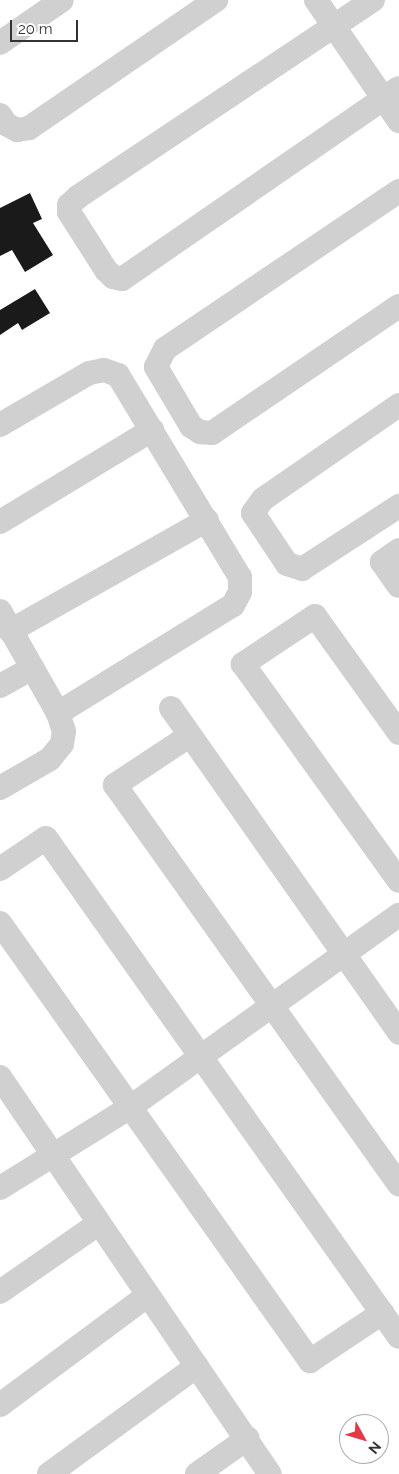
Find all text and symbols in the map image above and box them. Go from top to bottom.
scale bar [12,10,80,42]
text: 20 m [18,20,53,38]
north arrow [339,1414,389,1464]
text: N [365,1439,384,1457]

